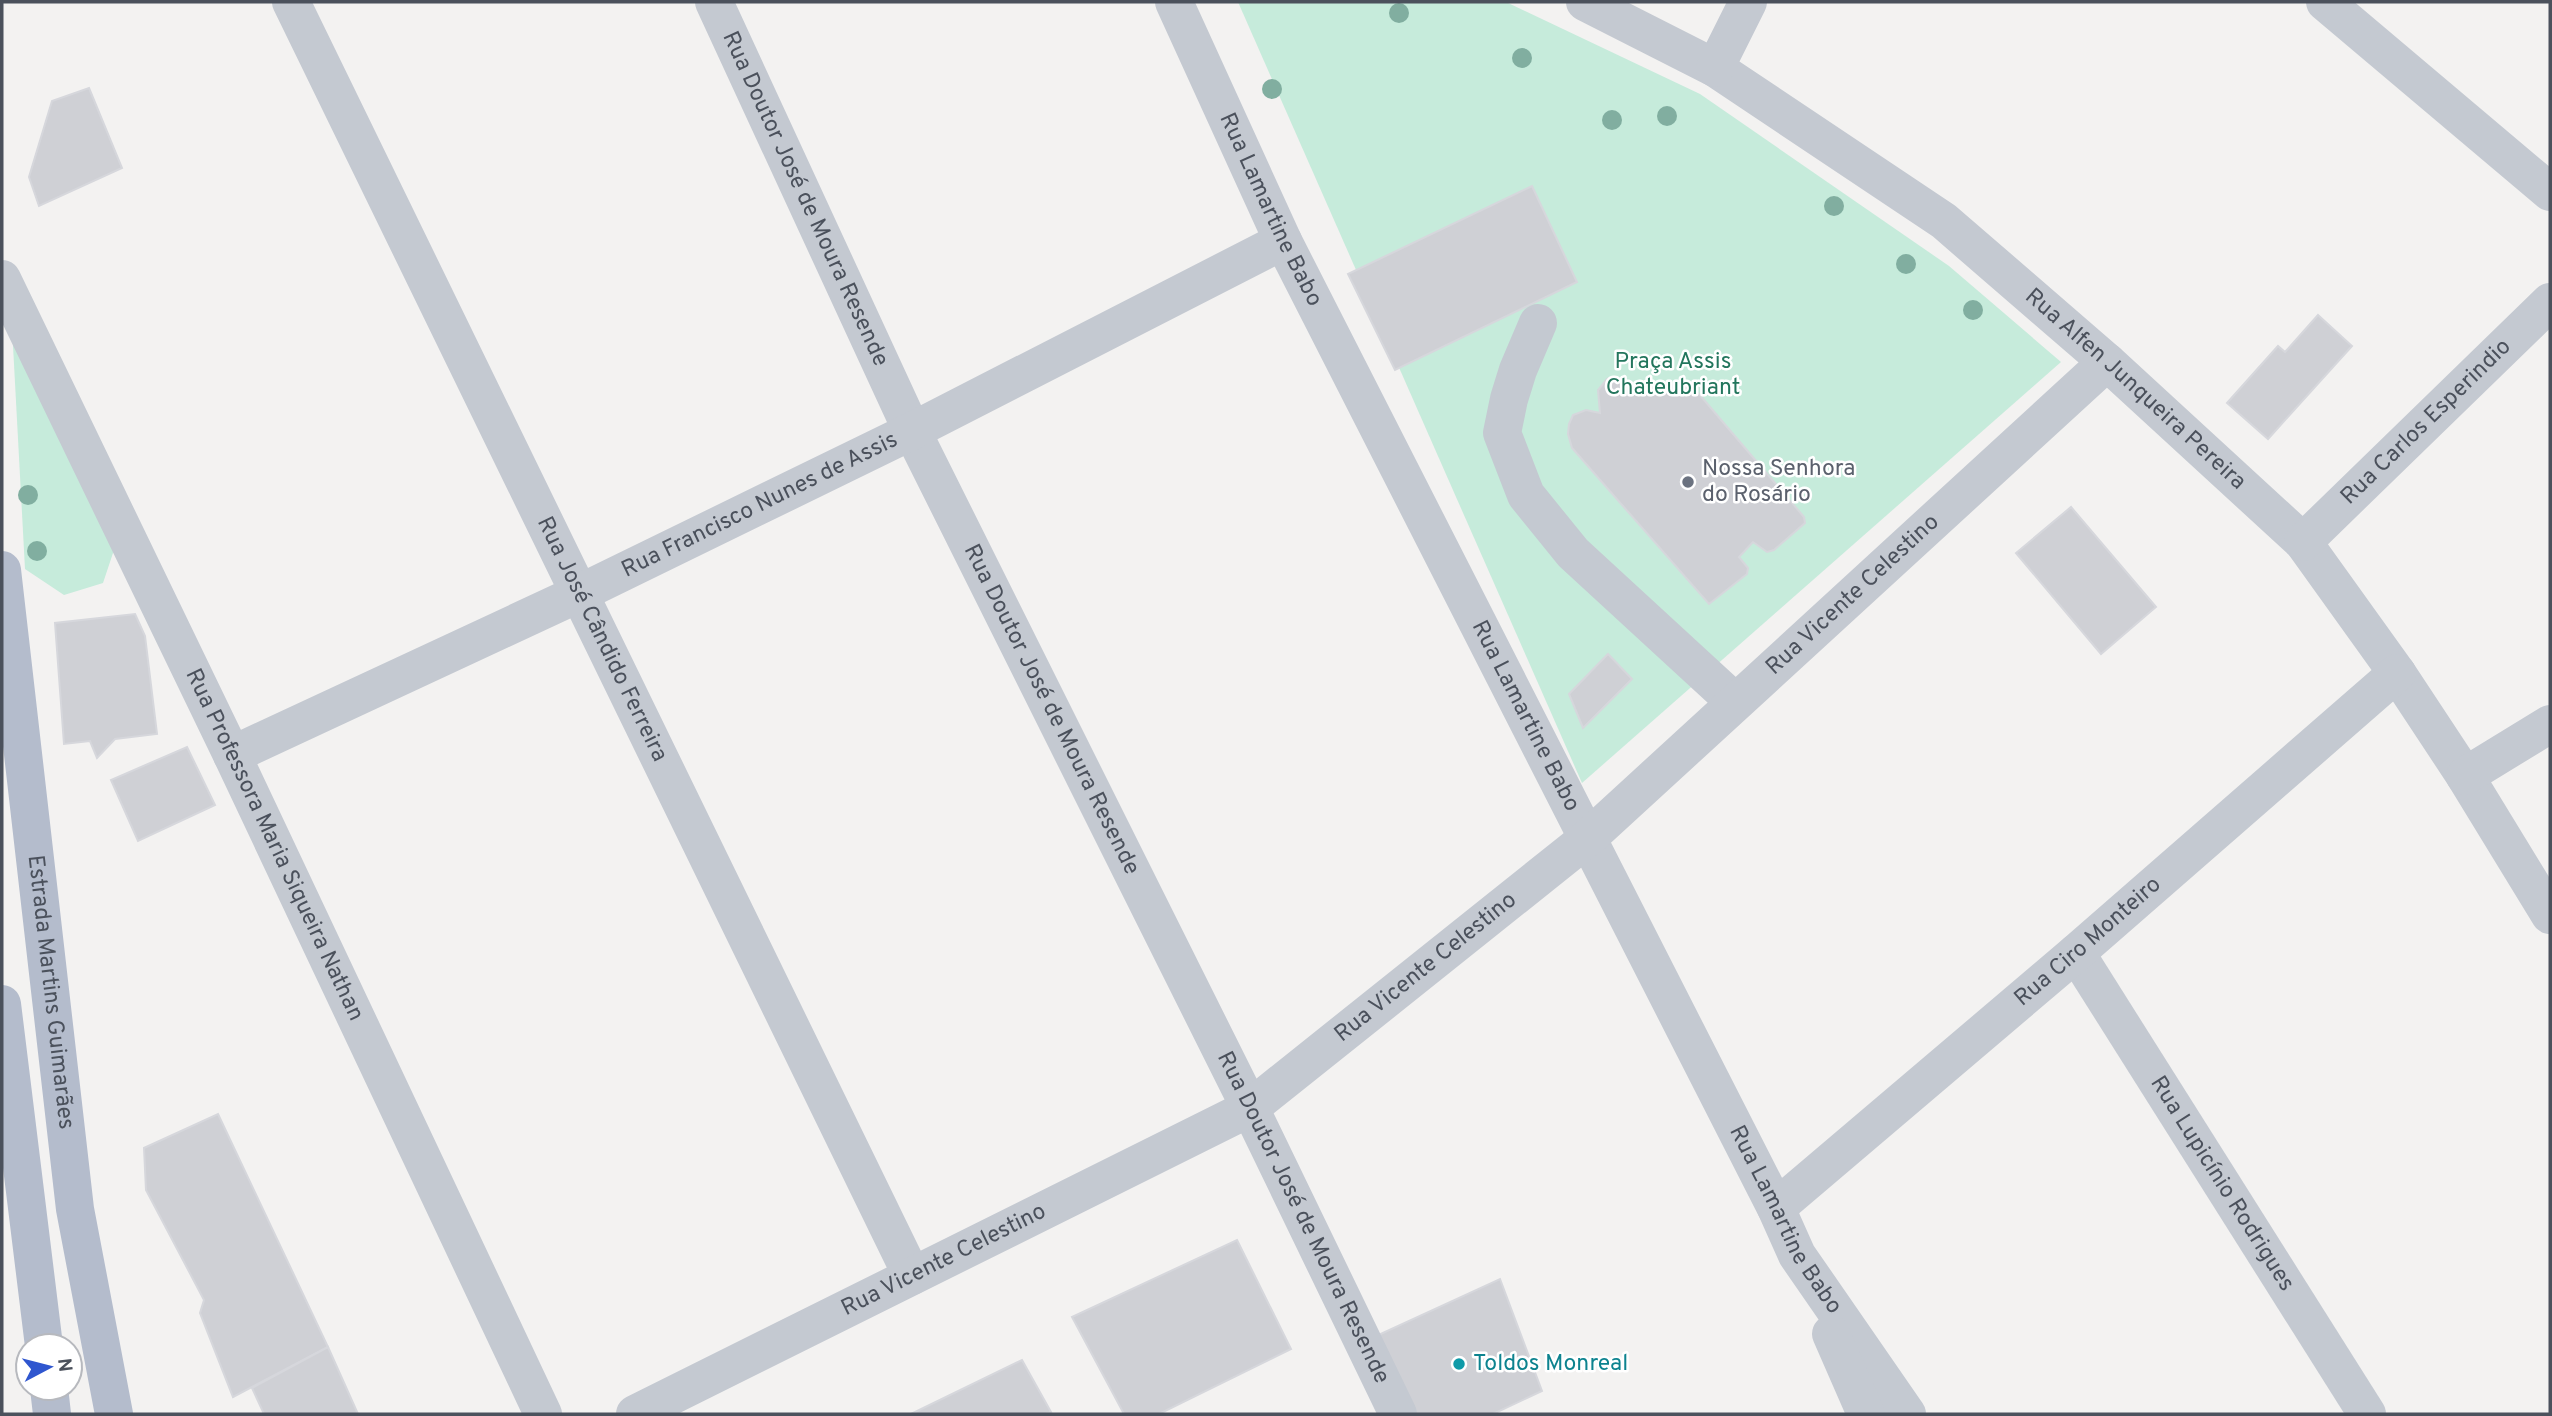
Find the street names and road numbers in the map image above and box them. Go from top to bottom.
street label: Rua Doutor José de Moura Resende [715,27,895,371]
street label: Rua Lamartine Babo [1212,108,1329,312]
street label: Rua Alfen Junqueira Pereira [2018,283,2252,497]
street label: Rua Carlos Esperindio [2335,333,2518,511]
street label: Rua Francisco Nunes de Assis [617,426,903,585]
street label: Rua Vicente Celestino [1760,508,1946,682]
street label: Rua José Cândido Ferreira [530,512,674,767]
street label: Rua Doutor José de Moura Resende [956,540,1146,880]
street label: Rua Lamartine Babo [1464,616,1586,817]
street label: Rua Professora Maria Siqueira Nathan [178,664,370,1026]
street label: Estrada Martins Guimarães [20,853,80,1131]
street label: Rua Ciro Monteiro [2009,871,2167,1013]
street label: Rua Vicente Celestino [1329,886,1523,1049]
street label: Rua Doutor José de Moura Resende [1210,1047,1396,1389]
street label: Rua Lupicínio Rodrigues [2143,1071,2300,1297]
street label: Rua Lamartine Babo [1722,1121,1848,1320]
street label: Rua Vicente Celestino [837,1197,1051,1323]

